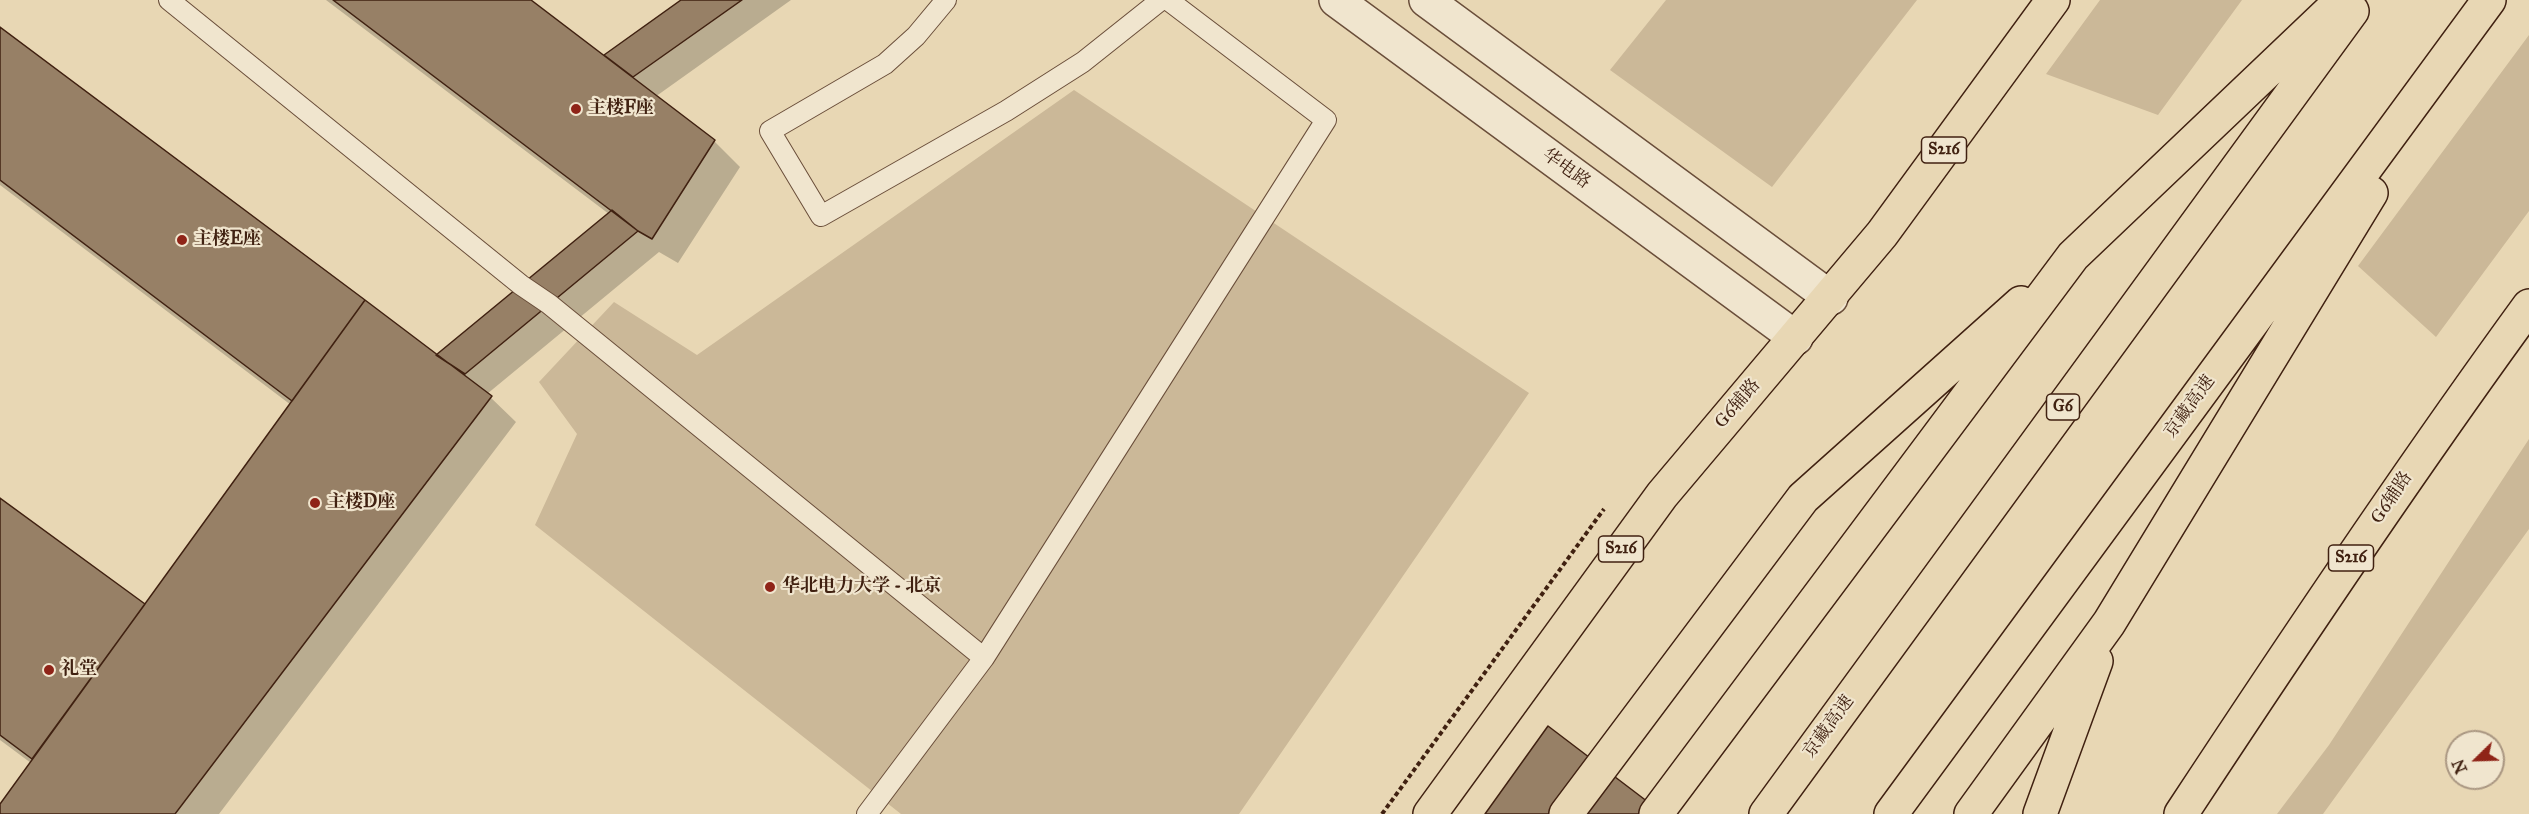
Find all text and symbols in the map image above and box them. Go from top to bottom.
place label: 主楼F座 [588,98,654,120]
marker: 主楼F座 [569,102,583,116]
road number: S216 [1922,137,1966,163]
street label: 华电路 [1538,144,1594,194]
place label: 主楼E座 [194,229,261,251]
marker: 主楼E座 [175,233,189,247]
street label: 京藏高速 [2160,372,2220,442]
street label: G6辅路 [1711,375,1765,433]
road number: G6 [2046,394,2080,420]
street label: G6辅路 [2367,468,2417,528]
place label: 主楼D座 [327,492,395,514]
marker: 主楼D座 [308,496,322,510]
road number: S216 [1598,536,1644,562]
road number: S216 [2328,545,2374,571]
place label: 华北电力大学 - 北京 [782,576,941,598]
marker: 华北电力大学 - 北京 [763,580,777,594]
place label: 礼堂 [61,659,97,681]
marker: 礼堂 [42,663,56,677]
street label: 京藏高速 [1799,692,1859,762]
north arrow [2445,730,2505,790]
text: N [2448,756,2471,776]

